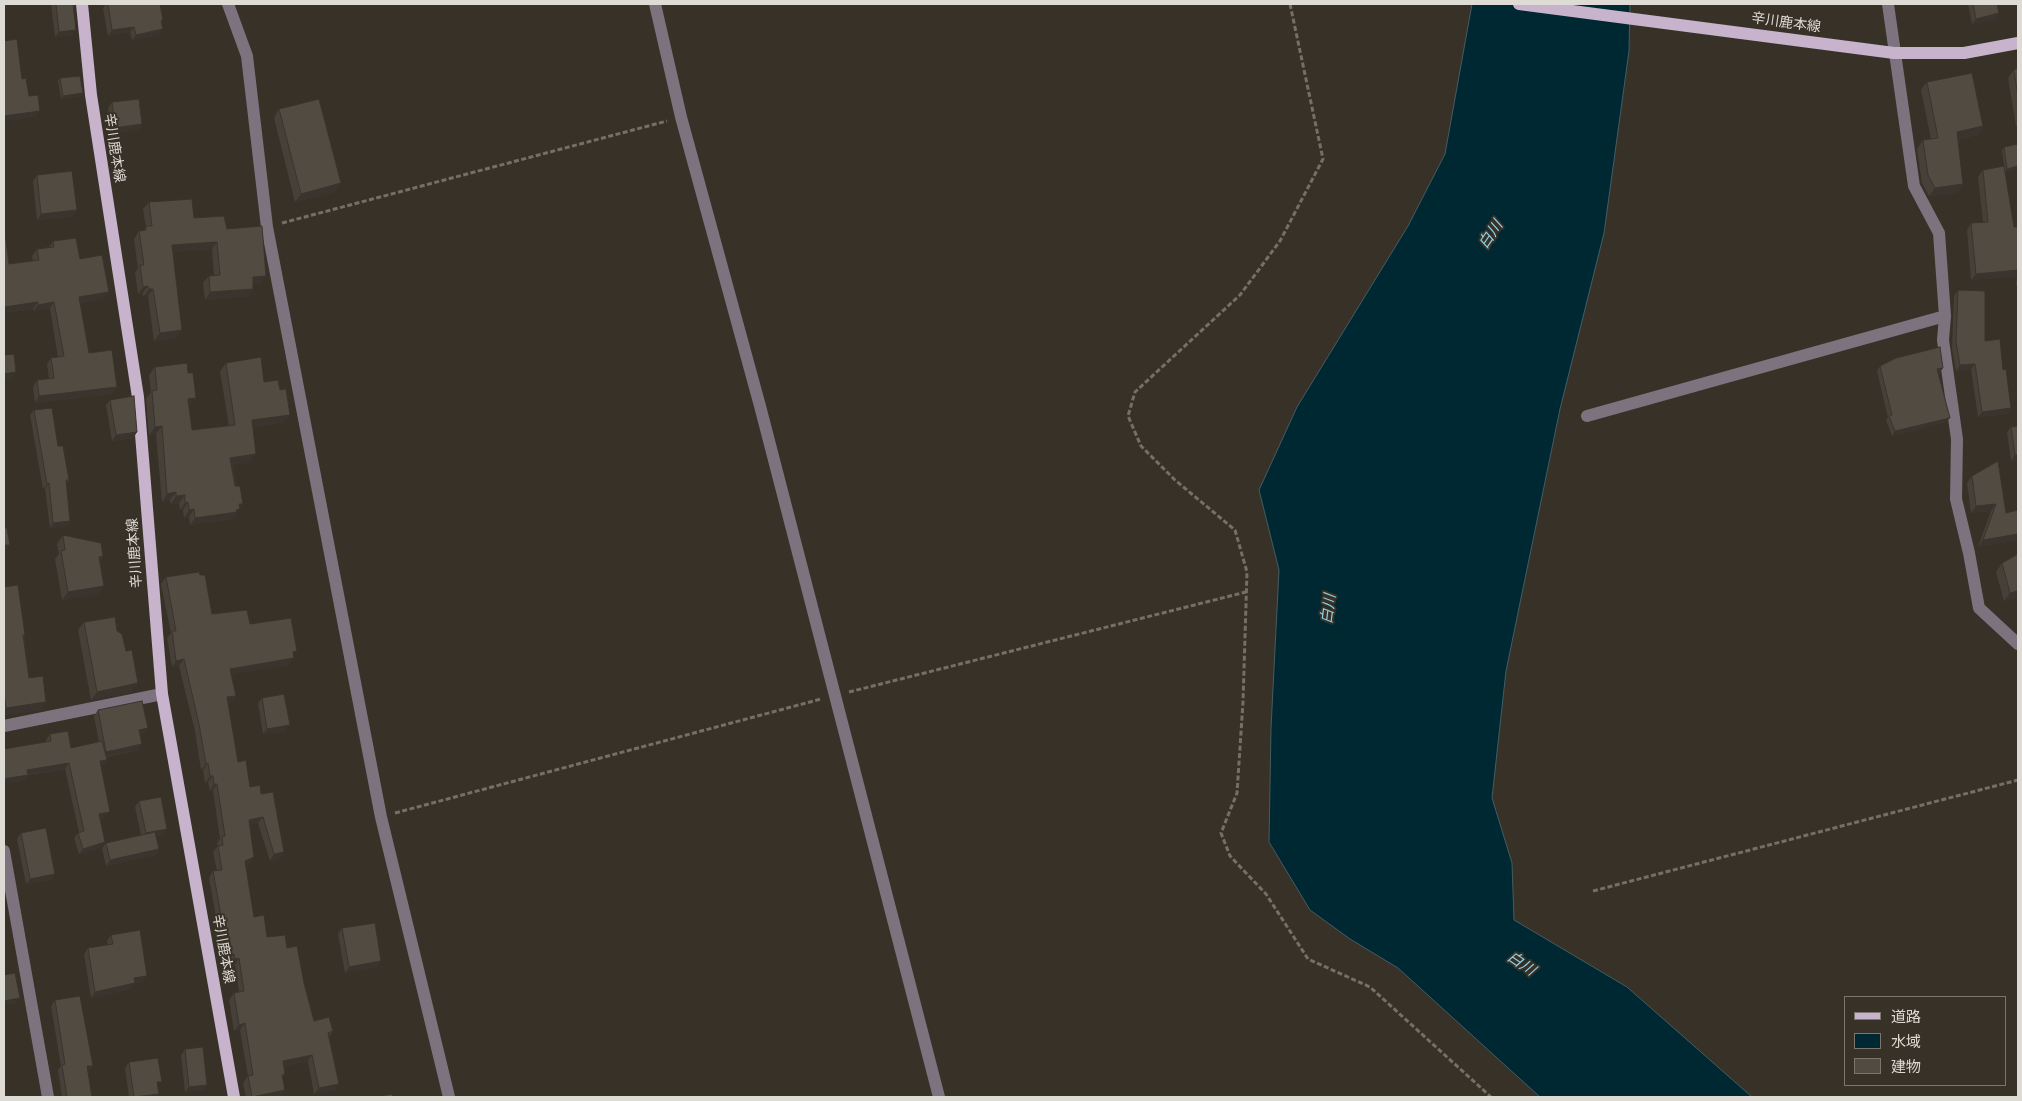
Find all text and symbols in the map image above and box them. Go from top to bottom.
street label: 辛川鹿本線 [1750,10,1822,36]
street label: 辛川鹿本線 [100,112,128,184]
water label: 白川 [1475,218,1507,252]
street label: 辛川鹿本線 [124,517,146,589]
water label: 白川 [1318,593,1340,625]
street label: 辛川鹿本線 [209,913,237,985]
water label: 白川 [1504,948,1538,980]
legend [1844,996,2007,1086]
text: 道路 [1891,1006,1921,1027]
text: 水域 [1891,1031,1921,1052]
text: 建物 [1891,1056,1921,1077]

